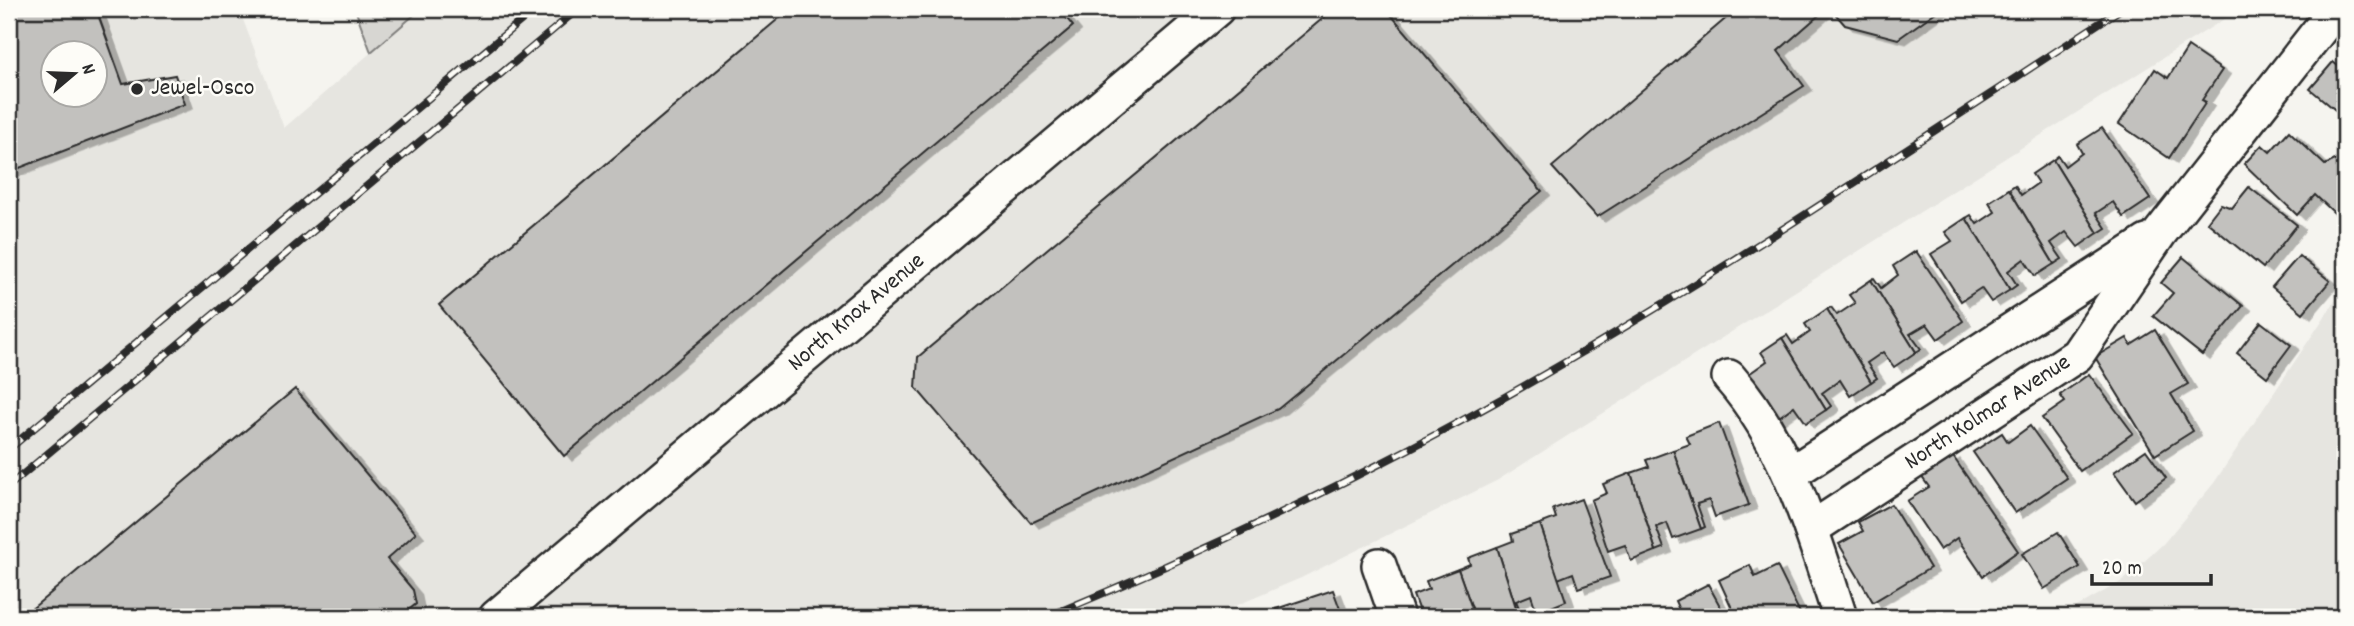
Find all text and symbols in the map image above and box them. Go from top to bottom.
north arrow [38,38,108,108]
text: N [72,61,101,78]
place label: Jewel-Osco [151,72,254,106]
marker: Jewel-Osco [129,81,145,97]
street label: North Knox Avenue [781,245,933,381]
street label: North Kolmar Avenue [1898,346,2078,480]
scale bar [2092,542,2210,586]
text: 20 m [2102,555,2142,585]

